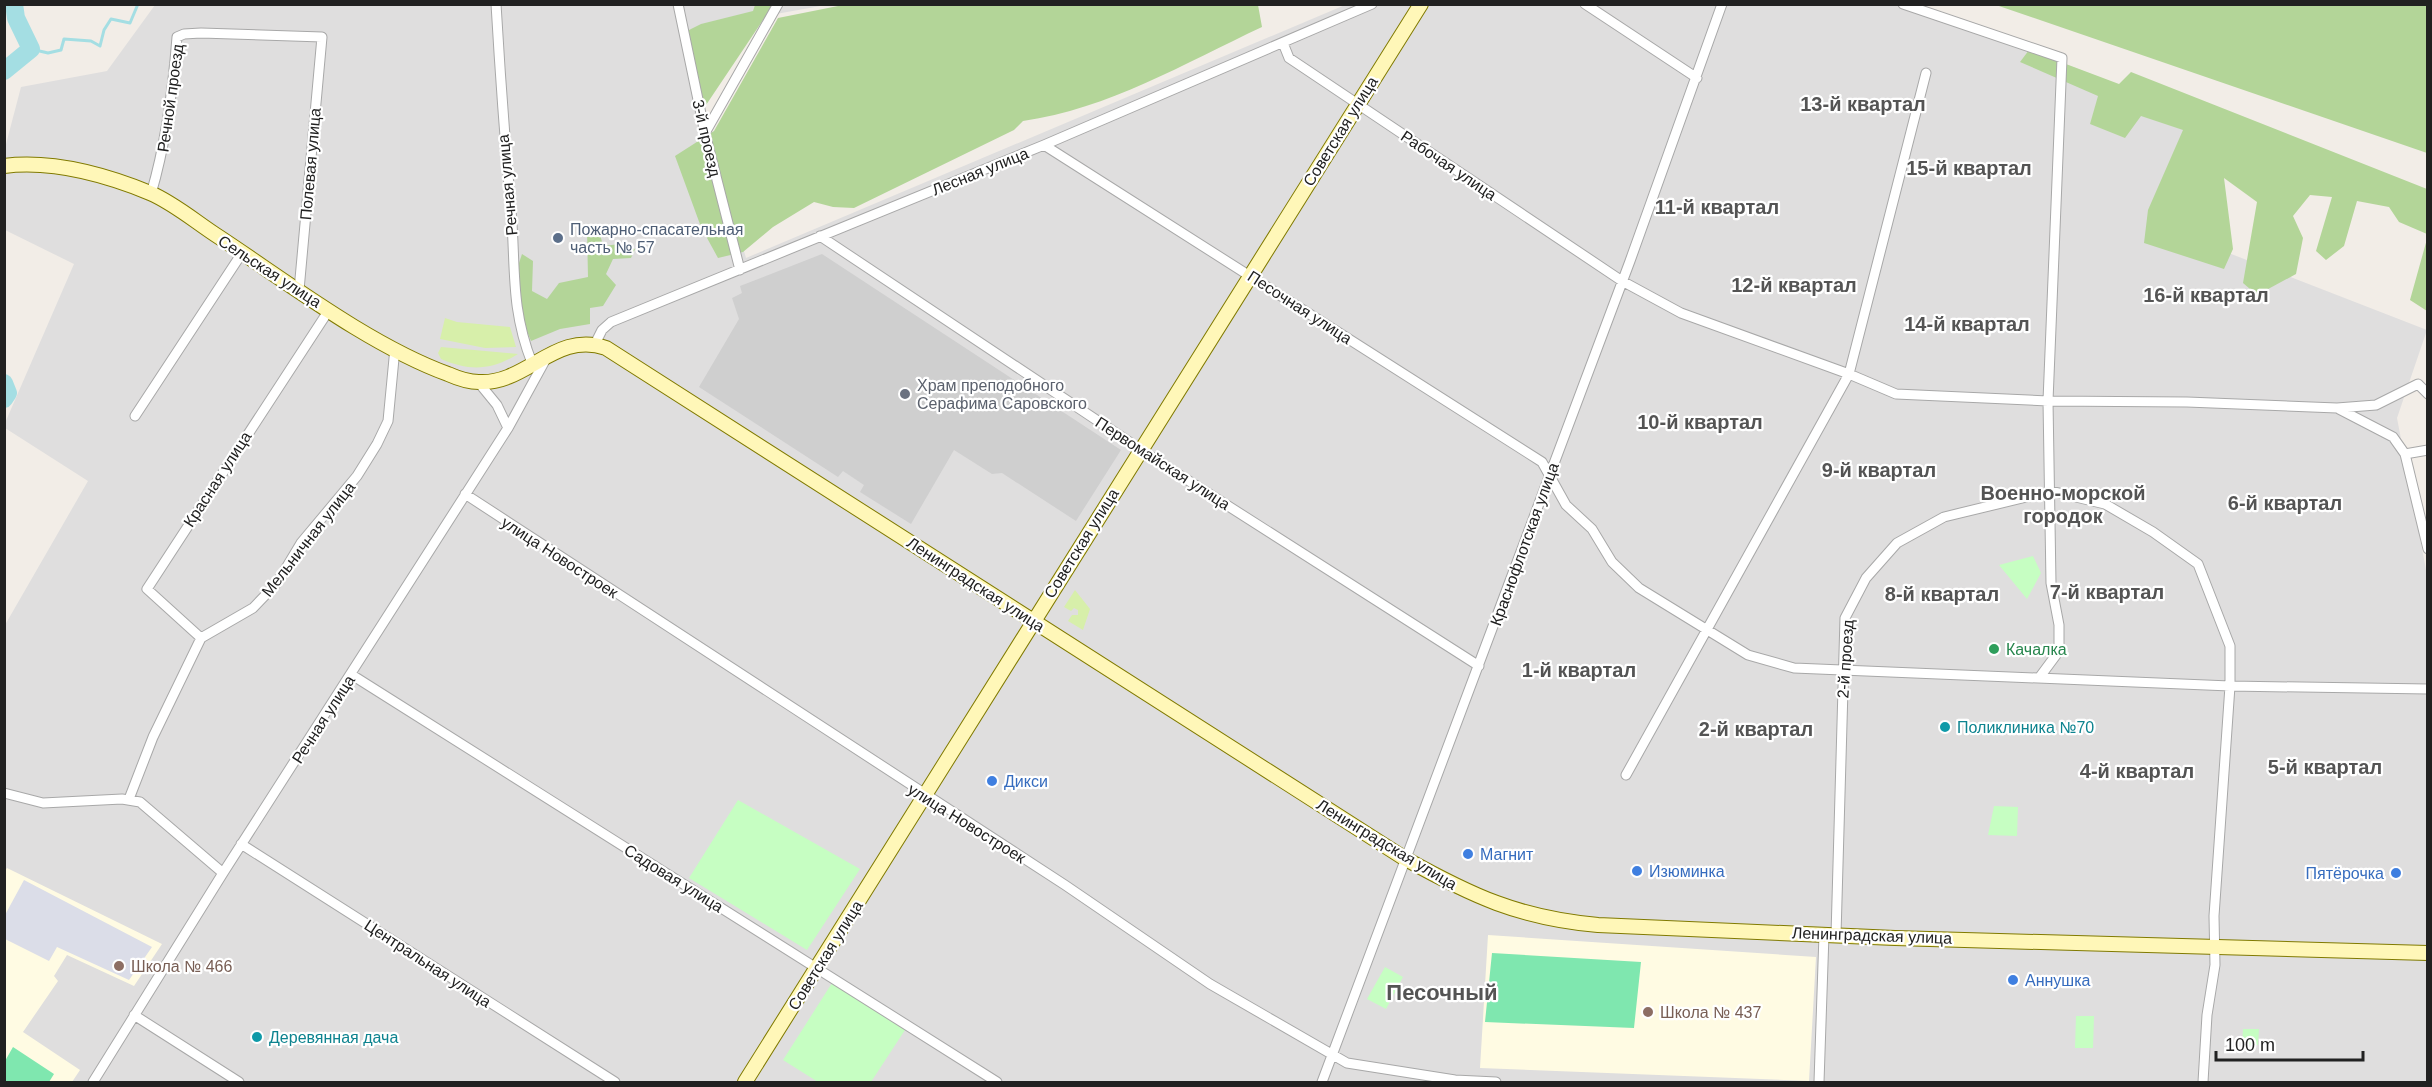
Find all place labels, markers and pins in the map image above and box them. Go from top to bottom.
place label: Пожарно-спасательная часть № 57 [570,221,743,256]
marker: Пожарно-спасательная часть № 57 [551,231,565,245]
place label: Храм преподобного Серафима Саровского [917,377,1087,412]
marker: Храм преподобного Серафима Саровского [898,387,912,401]
place label: Качалка [2006,641,2067,658]
marker: Качалка [1987,642,2001,656]
place label: Поликлиника №70 [1957,719,2094,736]
marker: Поликлиника №70 [1938,720,1952,734]
place label: Дикси [1004,773,1048,790]
marker: Дикси [985,774,999,788]
place label: Магнит [1480,846,1534,863]
marker: Магнит [1461,847,1475,861]
place label: Изюминка [1649,863,1725,880]
marker: Изюминка [1630,864,1644,878]
place label: Пятёрочка [2306,865,2384,882]
marker: Пятёрочка [2389,866,2403,880]
place label: Школа № 466 [131,958,232,975]
marker: Школа № 466 [112,959,126,973]
place label: Аннушка [2025,972,2091,989]
marker: Аннушка [2006,973,2020,987]
place label: Школа № 437 [1660,1004,1761,1021]
marker: Школа № 437 [1641,1005,1655,1019]
place label: Деревянная дача [269,1029,398,1046]
marker: Деревянная дача [250,1030,264,1044]

